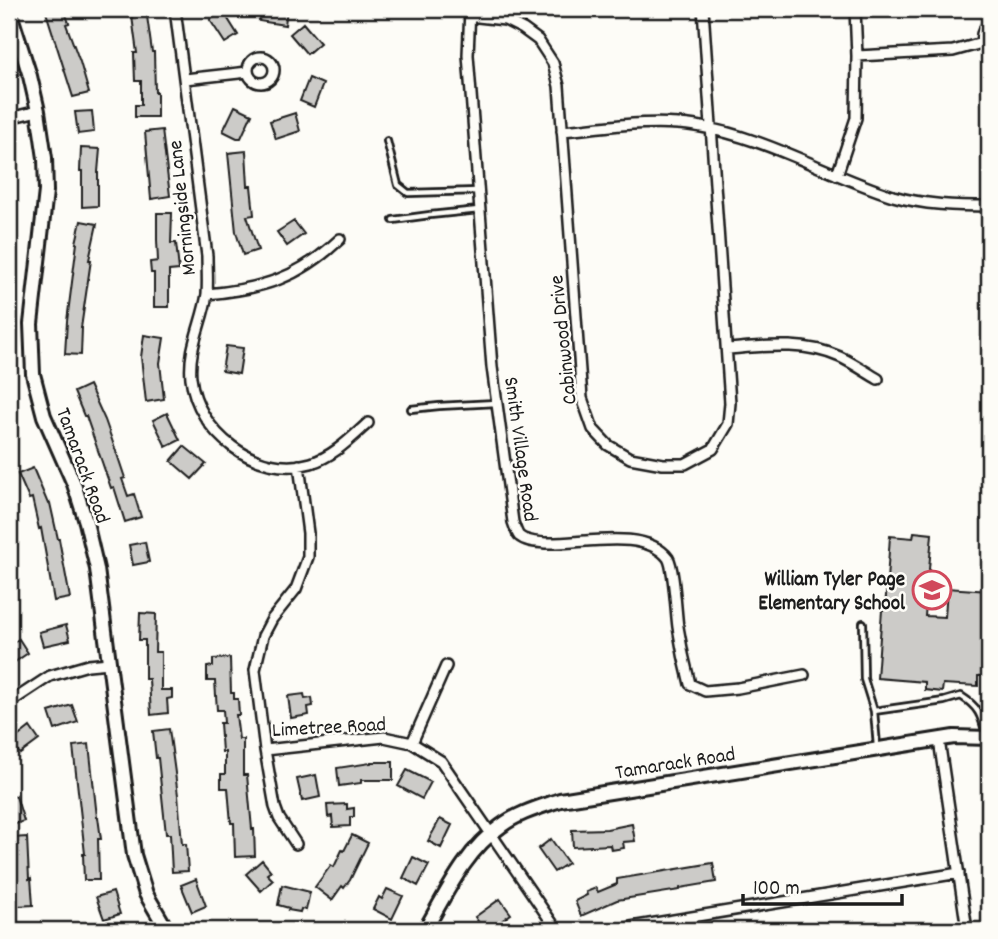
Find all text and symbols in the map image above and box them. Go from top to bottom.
street label: Morningside Lane [162,139,206,277]
street label: Cabinwood Drive [543,273,587,406]
street label: Smith Village Road [494,375,544,524]
street label: Tamarack Road [46,404,116,528]
place label: William Tyler Page Elementary School [758,566,906,620]
school or university icon: William Tyler Page Elementary School [911,569,953,611]
street label: Limetree Road [271,711,387,747]
street label: Tamarack Road [613,741,738,789]
scale bar [743,862,902,906]
text: 100 m [753,875,800,905]

